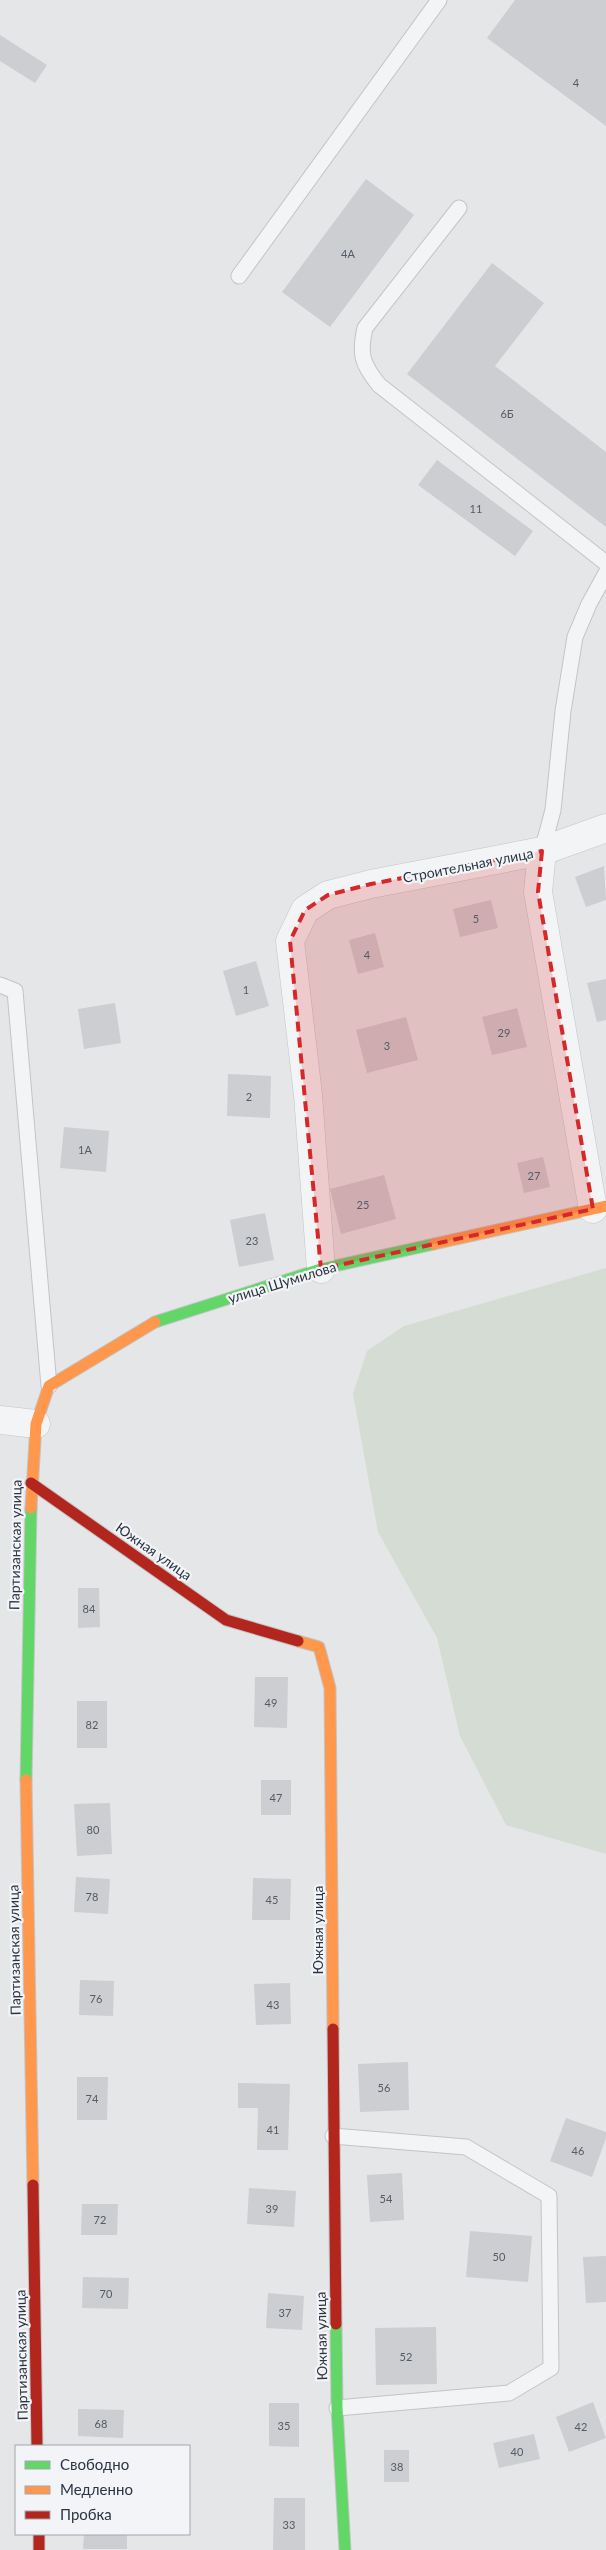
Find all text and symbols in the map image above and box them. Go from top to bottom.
house number: 4 [573,76,580,89]
house number: 4А [341,247,355,260]
house number: 6Б [500,407,514,420]
house number: 11 [470,502,482,515]
street label: Строительная улица [401,844,535,886]
house number: 5 [473,912,479,925]
house number: 4 [364,948,371,961]
house number: 1 [243,983,249,996]
house number: 29 [498,1026,510,1039]
house number: 3 [384,1039,390,1052]
house number: 2 [246,1090,252,1103]
house number: 1А [78,1143,92,1156]
house number: 27 [528,1169,540,1182]
house number: 25 [357,1198,369,1211]
house number: 23 [246,1234,258,1247]
street label: улица Шумилова [226,1257,338,1306]
street label: Партизанская улица [5,1480,25,1610]
street label: Южная улица [113,1519,195,1583]
house number: 84 [83,1602,96,1615]
house number: 49 [265,1696,277,1709]
house number: 82 [86,1718,98,1731]
house number: 47 [270,1791,282,1804]
house number: 80 [87,1823,100,1836]
street label: Партизанская улица [4,1885,24,2015]
street label: Южная улица [309,1885,326,1974]
house number: 78 [86,1890,98,1903]
house number: 45 [266,1893,278,1906]
house number: 76 [90,1992,102,2005]
house number: 43 [267,1998,279,2011]
house number: 56 [378,2081,390,2094]
house number: 74 [86,2092,99,2105]
house number: 41 [267,2123,279,2136]
house number: 46 [572,2144,584,2157]
house number: 54 [380,2192,393,2205]
house number: 39 [266,2202,278,2215]
house number: 72 [94,2213,106,2226]
house number: 50 [493,2250,506,2263]
house number: 70 [100,2287,113,2300]
street label: Партизанская улица [11,2290,31,2420]
street label: Южная улица [312,2291,330,2381]
house number: 37 [279,2306,291,2319]
house number: 52 [400,2350,412,2363]
house number: 68 [95,2417,107,2430]
house number: 35 [278,2419,290,2432]
house number: 42 [575,2420,587,2433]
legend [15,2445,190,2535]
house number: 40 [511,2445,524,2458]
text: Свободно [60,2455,129,2473]
house number: 38 [391,2460,403,2473]
text: Медленно [60,2480,133,2498]
text: Пробка [60,2505,112,2523]
house number: 33 [283,2518,295,2531]

